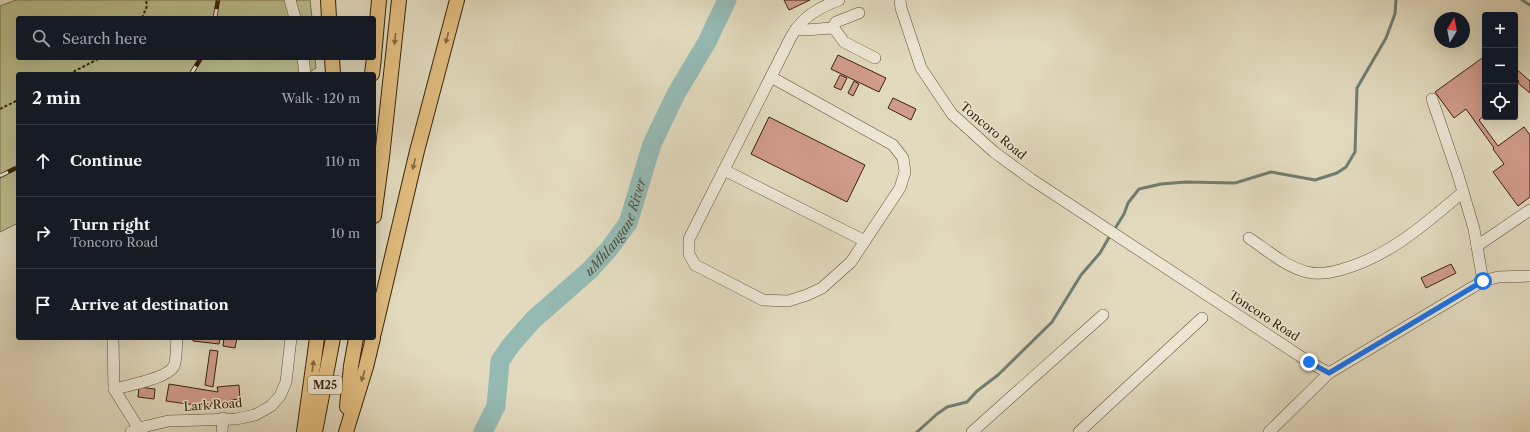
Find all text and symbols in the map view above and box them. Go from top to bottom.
north arrow [1434,12,1470,48]
map controls [1482,12,1518,120]
button: + [1482,12,1518,48]
search box [16,16,376,60]
icon: search [30,27,52,49]
text: Search here [62,29,147,48]
one-way arrow [444,32,450,44]
one-way arrow [392,33,399,45]
button: − [1482,48,1518,84]
button: locate [1482,84,1518,120]
text: 2 min [32,88,81,108]
text: Walk · 120 m [282,90,360,106]
street label: Toncoro Road [957,99,1030,163]
icon: ahead [32,150,54,172]
text: Continue [70,151,142,170]
text: 110 m [325,153,360,169]
one-way arrow [411,157,417,170]
water label: uMhlangane River [581,175,649,279]
text: Turn right [70,215,150,234]
icon: right [32,222,54,244]
text: 10 m [331,225,360,241]
text: Toncoro Road [70,234,158,250]
route start [1474,272,1492,290]
street label: Toncoro Road [1226,287,1303,344]
icon: arrive [32,294,54,316]
text: Arrive at destination [70,295,229,314]
route end [1300,353,1318,371]
one-way arrow [310,360,316,372]
one-way arrow [360,370,366,382]
road number: M25 [308,376,342,394]
street label: Lark Road [183,395,244,414]

